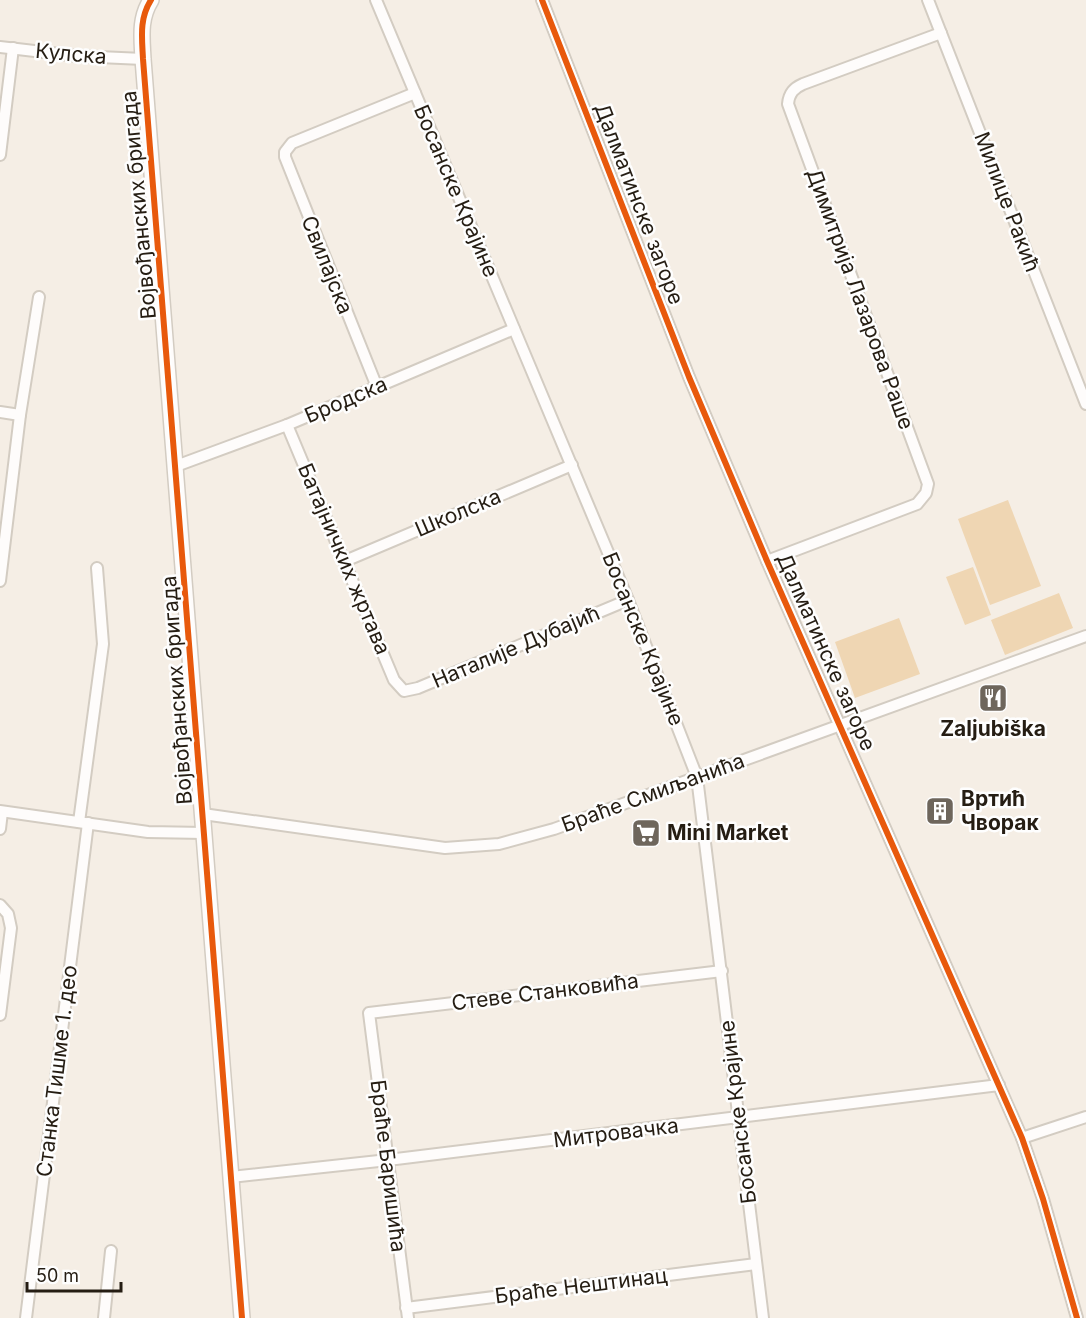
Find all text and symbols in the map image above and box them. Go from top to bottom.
street label: Кулска [34,38,108,69]
street label: Војвођанских бригада [116,90,161,320]
street label: Далматинске загоре [590,100,689,308]
street label: Босанске Крајине [409,101,504,281]
street label: Милице Ракић [969,128,1046,275]
street label: Димитрија Лазарова Раше [802,165,919,433]
street label: Свилајска [296,212,358,318]
street label: Бродска [301,371,391,428]
street label: Батајничких жртава [293,459,396,658]
street label: Школска [411,483,505,542]
street label: Босанске Крајине [597,548,690,729]
street label: Далматинске загоре [772,549,881,755]
street label: Војвођанских бригада [156,575,197,805]
street label: Наталије Дубајић [428,600,603,693]
restaurant icon: Zaljubiška [977,682,1009,714]
place label: Zaljubiška [940,716,1046,741]
street label: Браће Смиљанића [558,748,748,837]
place label: Вртић Чворак [961,786,1039,835]
building icon: Вртић Чворак [924,795,956,827]
supermarket icon: Mini Market [630,817,662,849]
place label: Mini Market [667,820,789,845]
street label: Станка Тишме 1. део [31,964,82,1178]
street label: Стеве Станковића [450,968,640,1015]
street label: Босанске Крајине [714,1019,761,1205]
street label: Браће Баришића [366,1078,411,1254]
street label: Митровачка [552,1112,680,1153]
scale bar [27,1255,122,1293]
street label: Браће Нештинац [493,1262,669,1308]
text: 50 m [36,1265,79,1286]

